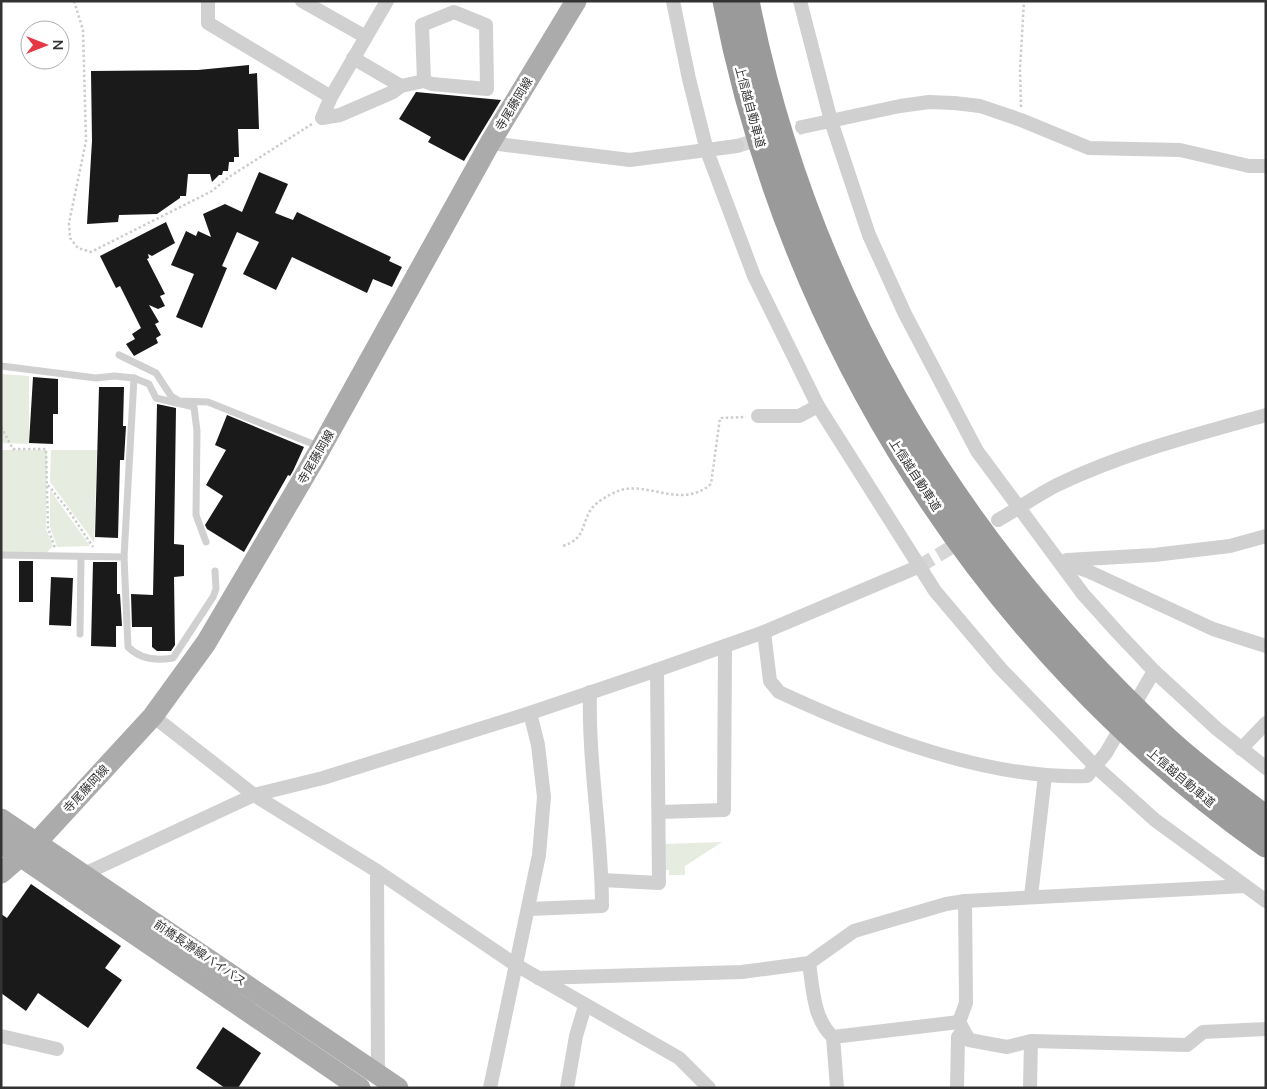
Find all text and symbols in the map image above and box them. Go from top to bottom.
north arrow [20,20,70,70]
text: N [48,40,67,50]
street label: 上信越自動車道 [731,64,769,150]
street label: 寺尾藤岡線 [492,74,536,134]
street label: 寺尾藤岡線 [294,427,338,487]
street label: 上信越自動車道 [885,435,945,515]
street label: 上信越自動車道 [1144,745,1218,811]
street label: 寺尾藤岡線 [60,762,112,816]
street label: 前橋長瀞線バイパス [151,916,249,990]

